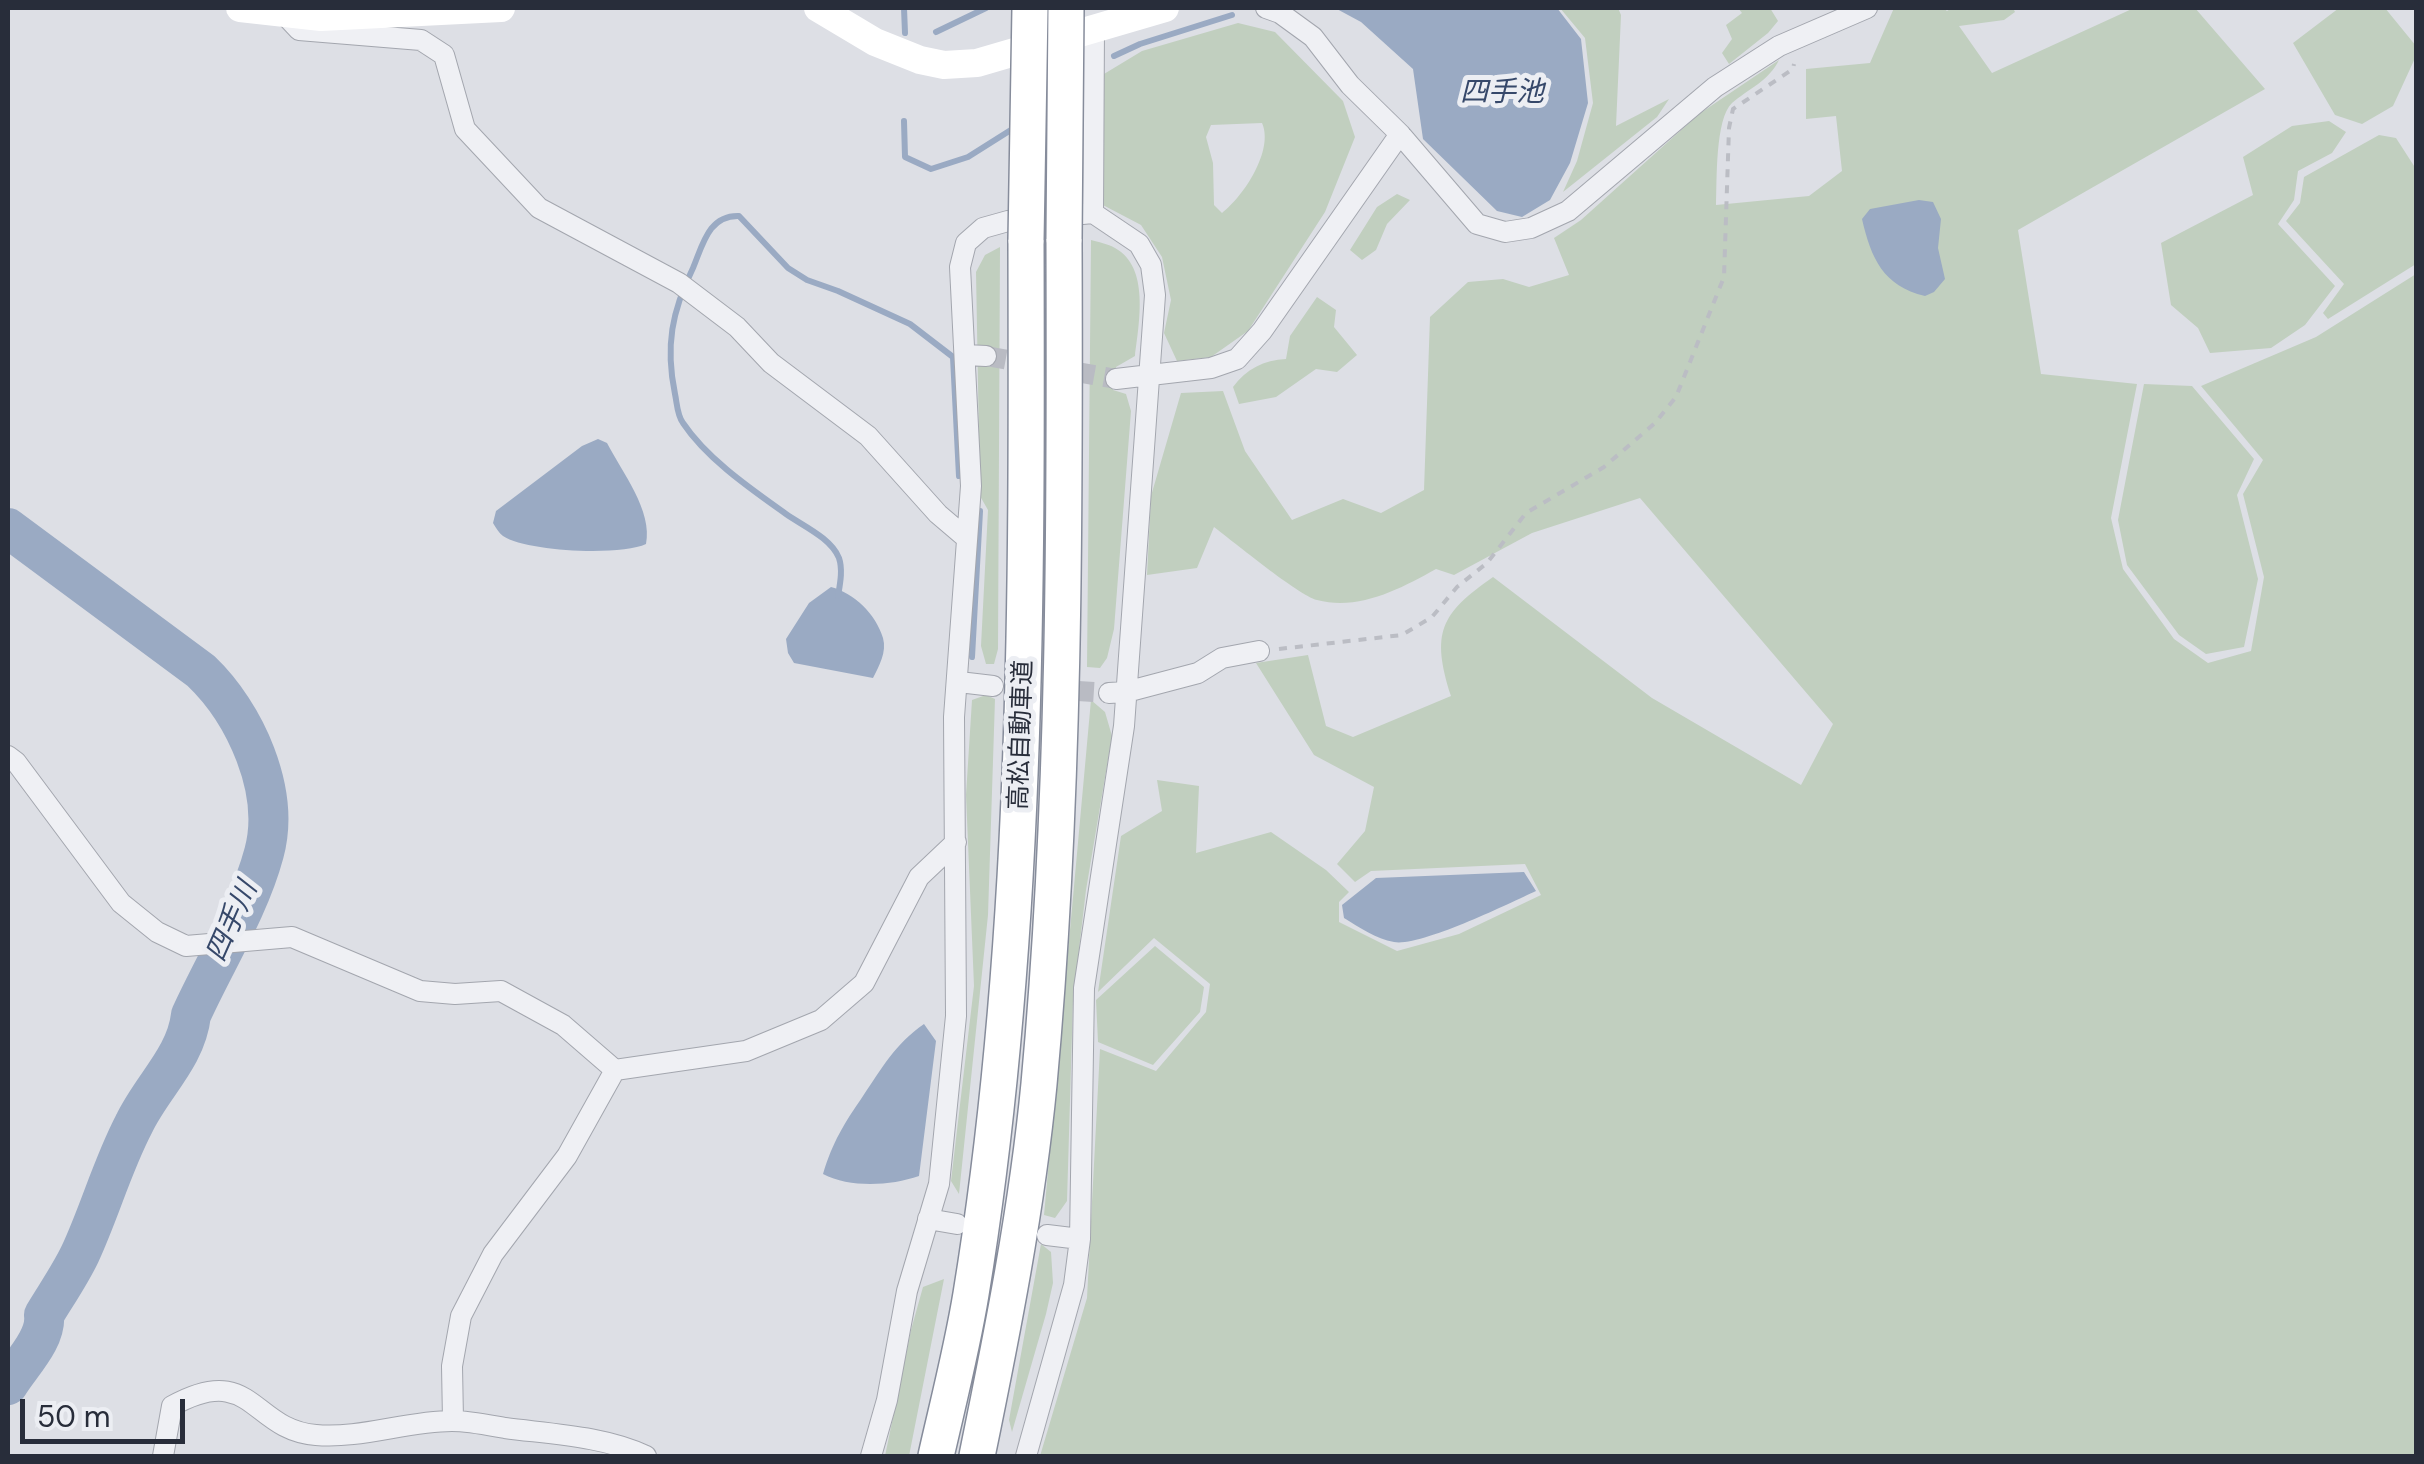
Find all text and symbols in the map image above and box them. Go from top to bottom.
water label: 四手池 [1460,77,1544,111]
street label: 高松自動車道 [1004,660,1040,810]
water label: 四手川 [201,877,265,967]
scale bar [25,1379,190,1441]
text: 50 m [37,1397,111,1436]

